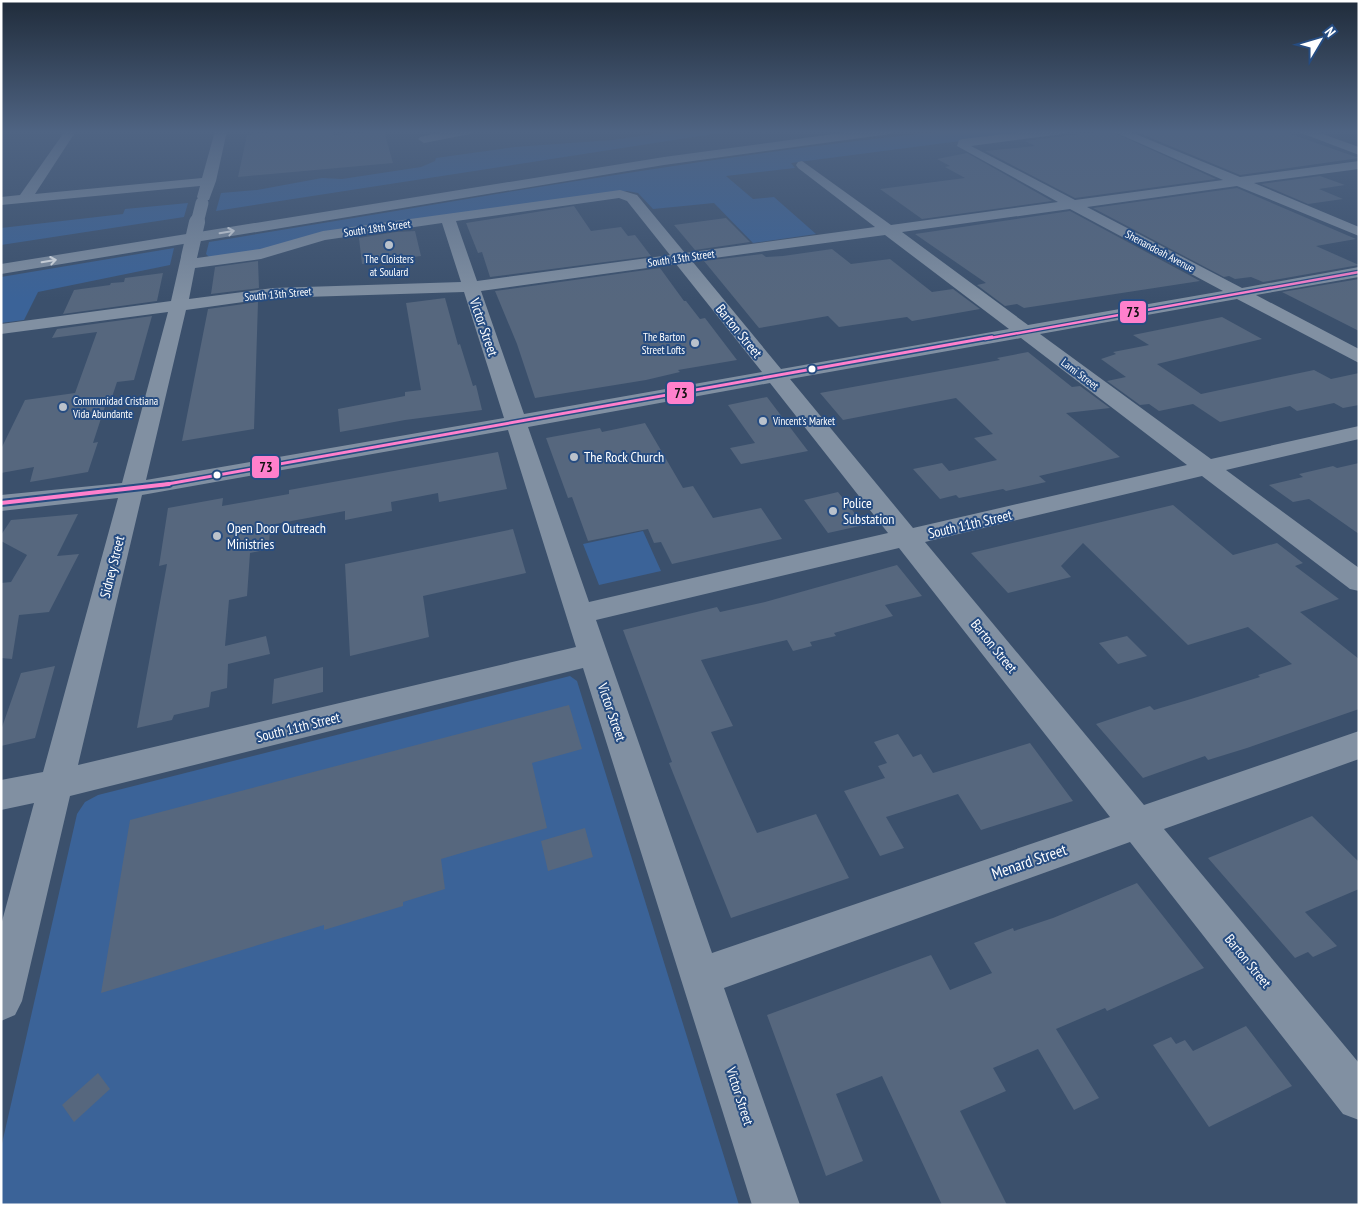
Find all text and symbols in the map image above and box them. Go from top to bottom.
north arrow [1295,15,1345,65]
text: N [1321,23,1340,41]
street label: South 18th Street [343,216,411,240]
one-way arrow [219,226,235,236]
street label: Shenandoah Avenue [1123,227,1198,275]
marker: The Cloisters at Soulard [383,239,395,251]
street label: South 13th Street [647,246,715,270]
place label: The Cloisters at Soulard [364,252,414,279]
one-way arrow [41,255,57,265]
street label: South 13th Street [244,284,312,304]
street label: Victor Street [465,295,502,358]
street label: Barton Street [712,300,766,362]
line badge: 73 [1119,300,1147,324]
text: 73 [1126,303,1140,321]
place label: The Barton Street Lofts [642,330,685,357]
marker: The Barton Street Lofts [689,337,701,349]
street label: Lami Street [1058,355,1102,393]
unlabelled marker [807,364,817,374]
line badge: 73 [666,381,695,405]
text: 73 [674,384,688,402]
place label: Communidad Cristiana Vida Abundante [72,394,158,421]
marker: Communidad Cristiana Vida Abundante [57,401,69,413]
place label: Vincent's Market [772,414,835,428]
marker: Vincent's Market [757,415,769,427]
place label: The Rock Church [584,448,664,466]
marker: The Rock Church [568,451,580,463]
line badge: 73 [251,455,280,479]
text: 73 [259,458,273,476]
unlabelled marker [212,470,222,480]
place label: Police Substation [843,494,894,528]
marker: Police Substation [827,505,839,517]
street label: South 11th Street [926,506,1014,542]
place label: Open Door Outreach Ministries [227,519,326,553]
marker: Open Door Outreach Ministries [211,530,223,542]
street label: Sidney Street [96,534,128,600]
street label: Barton Street [967,615,1021,677]
street label: Victor Street [593,680,630,743]
street label: South 11th Street [254,708,342,746]
street label: Menard Street [989,839,1070,883]
street label: Barton Street [1221,930,1275,992]
street label: Victor Street [722,1064,758,1127]

